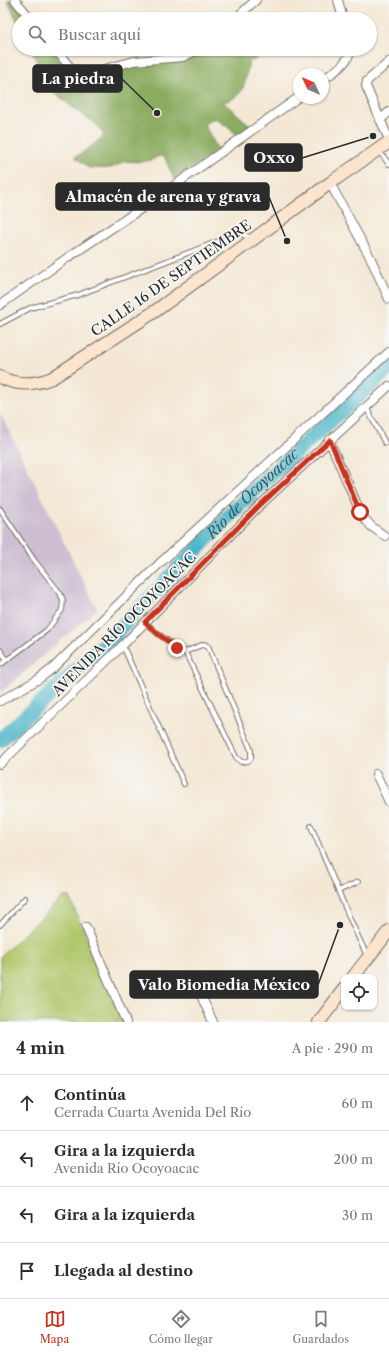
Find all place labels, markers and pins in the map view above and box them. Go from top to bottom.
callout: La piedra [33,65,122,92]
callout: Oxxo [245,144,302,171]
callout: Almacén de arena y grava [56,183,269,210]
callout: Valo Biomedia México [130,971,318,998]

